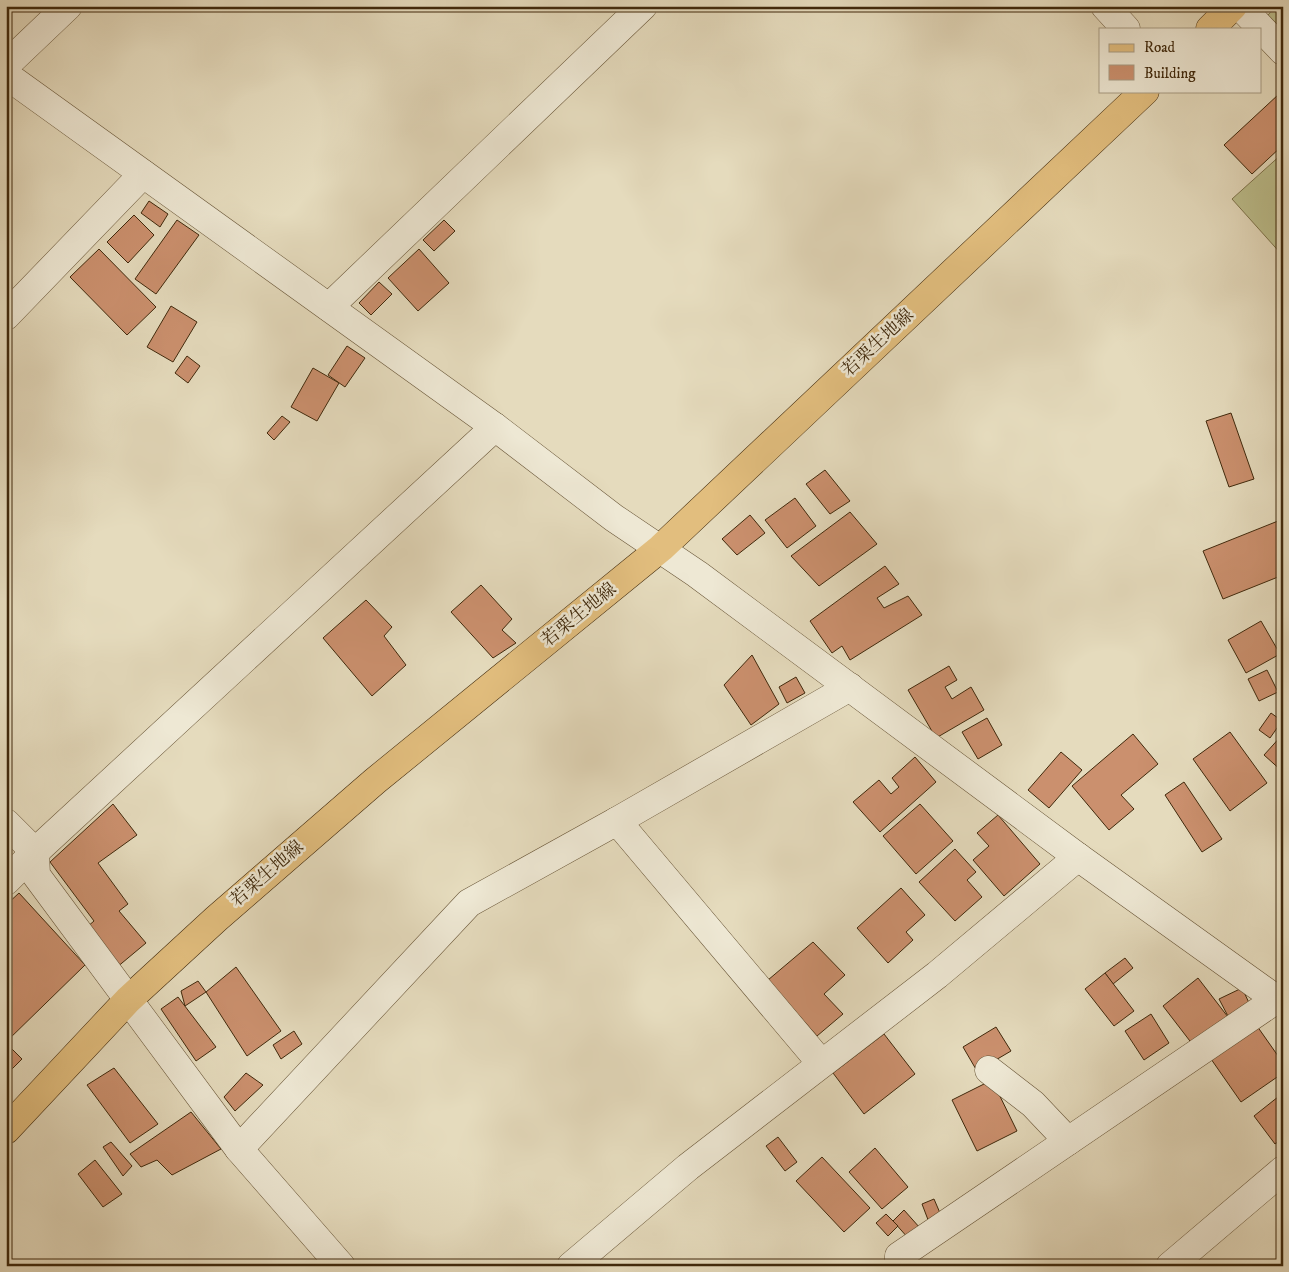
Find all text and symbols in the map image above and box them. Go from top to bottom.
legend [1099,28,1262,92]
text: Road [1144,38,1176,57]
text: Building [1144,64,1196,83]
street label: 若栗生地線 [838,304,918,382]
street label: 若栗生地線 [537,578,621,652]
street label: 若栗生地線 [226,836,308,912]

